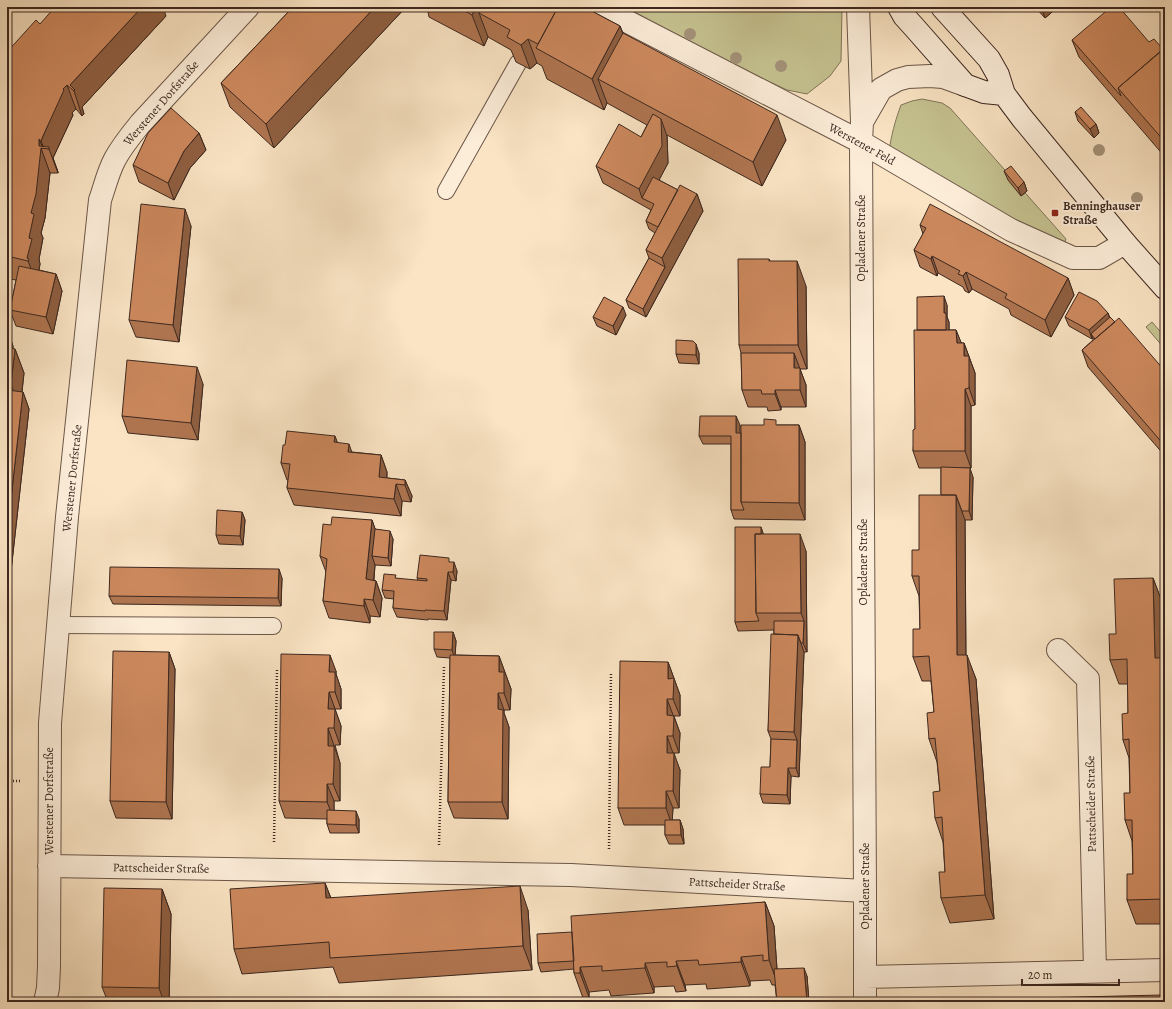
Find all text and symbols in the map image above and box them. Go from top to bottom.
street label: Werstener Dorfstraße [119,57,202,150]
street label: Werstener Feld [825,119,899,169]
street label: Opladener Straße [853,195,869,281]
place label: Benninghauser Straße [1063,198,1140,228]
marker: Benninghauser Straße [1050,208,1060,218]
street label: Werstener Dorfstraße [58,424,86,533]
street label: Opladener Straße [855,519,871,605]
street label: Werstener Dorfstraße [41,747,57,856]
street label: Pattscheider Straße [1082,756,1100,852]
street label: Opladener Straße [857,843,873,929]
street label: Pattscheider Straße [113,859,209,877]
street label: Pattscheider Straße [688,873,786,895]
scale bar [1022,961,1119,987]
text: 20 m [1028,967,1052,983]

